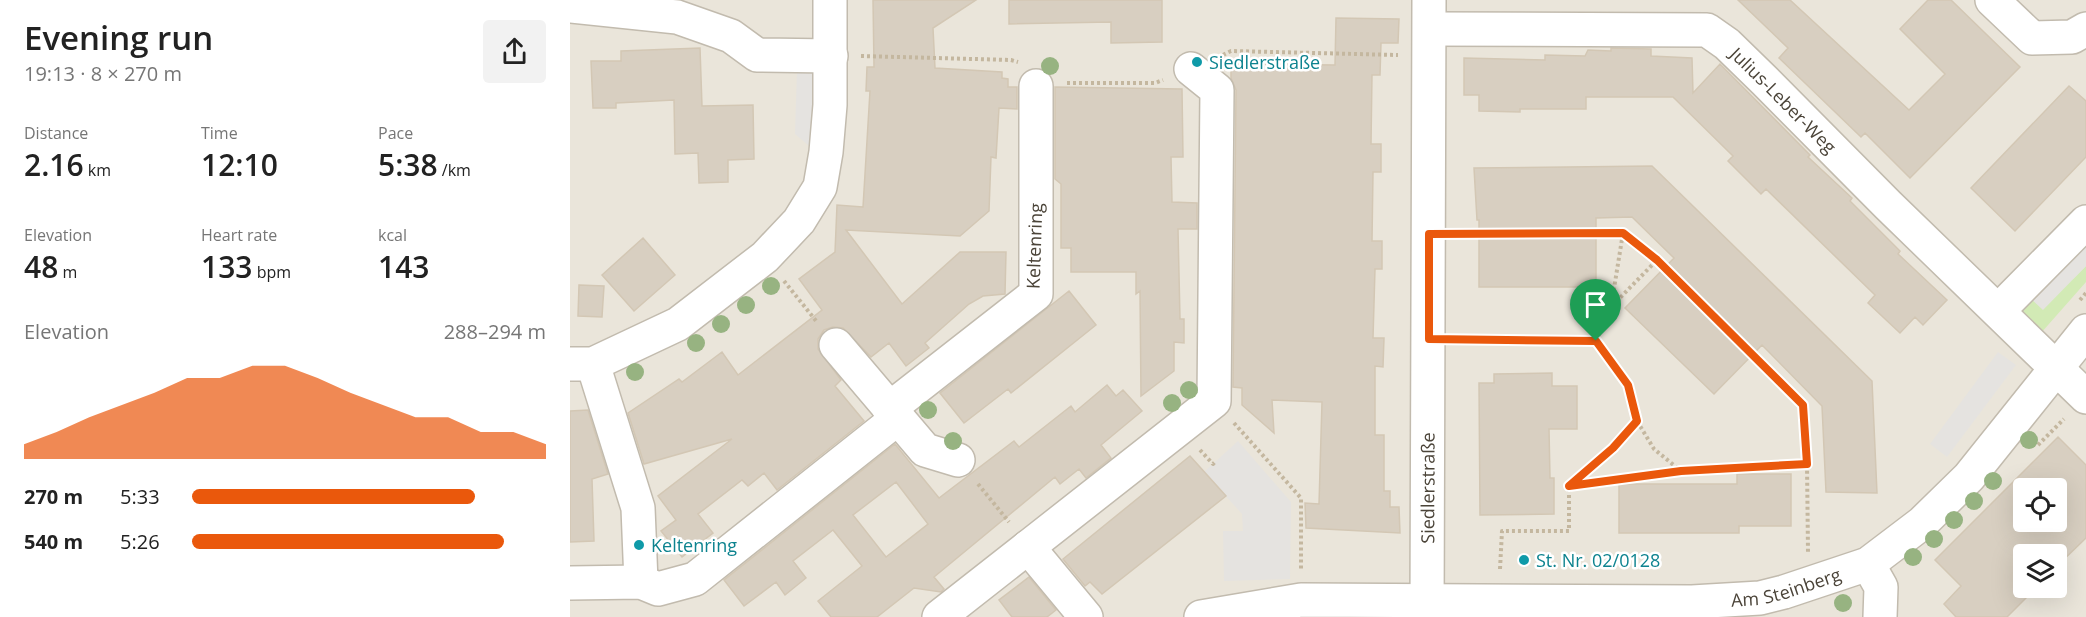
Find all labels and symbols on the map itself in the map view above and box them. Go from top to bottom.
street label: Julius-Leber-Weg [1724,40,1842,158]
place label: Siedlerstraße [1209,50,1320,74]
marker: Siedlerstraße [1190,55,1204,69]
street label: Keltenring [1021,202,1048,289]
pin [1570,279,1621,341]
street label: Siedlerstraße [1415,432,1440,544]
place label: Keltenring [651,533,737,557]
marker: Keltenring [632,538,646,552]
place label: St. Nr. 02/0128 [1536,548,1660,572]
marker: St. Nr. 02/0128 [1517,553,1531,567]
street label: Am Steinberg [1730,562,1844,612]

